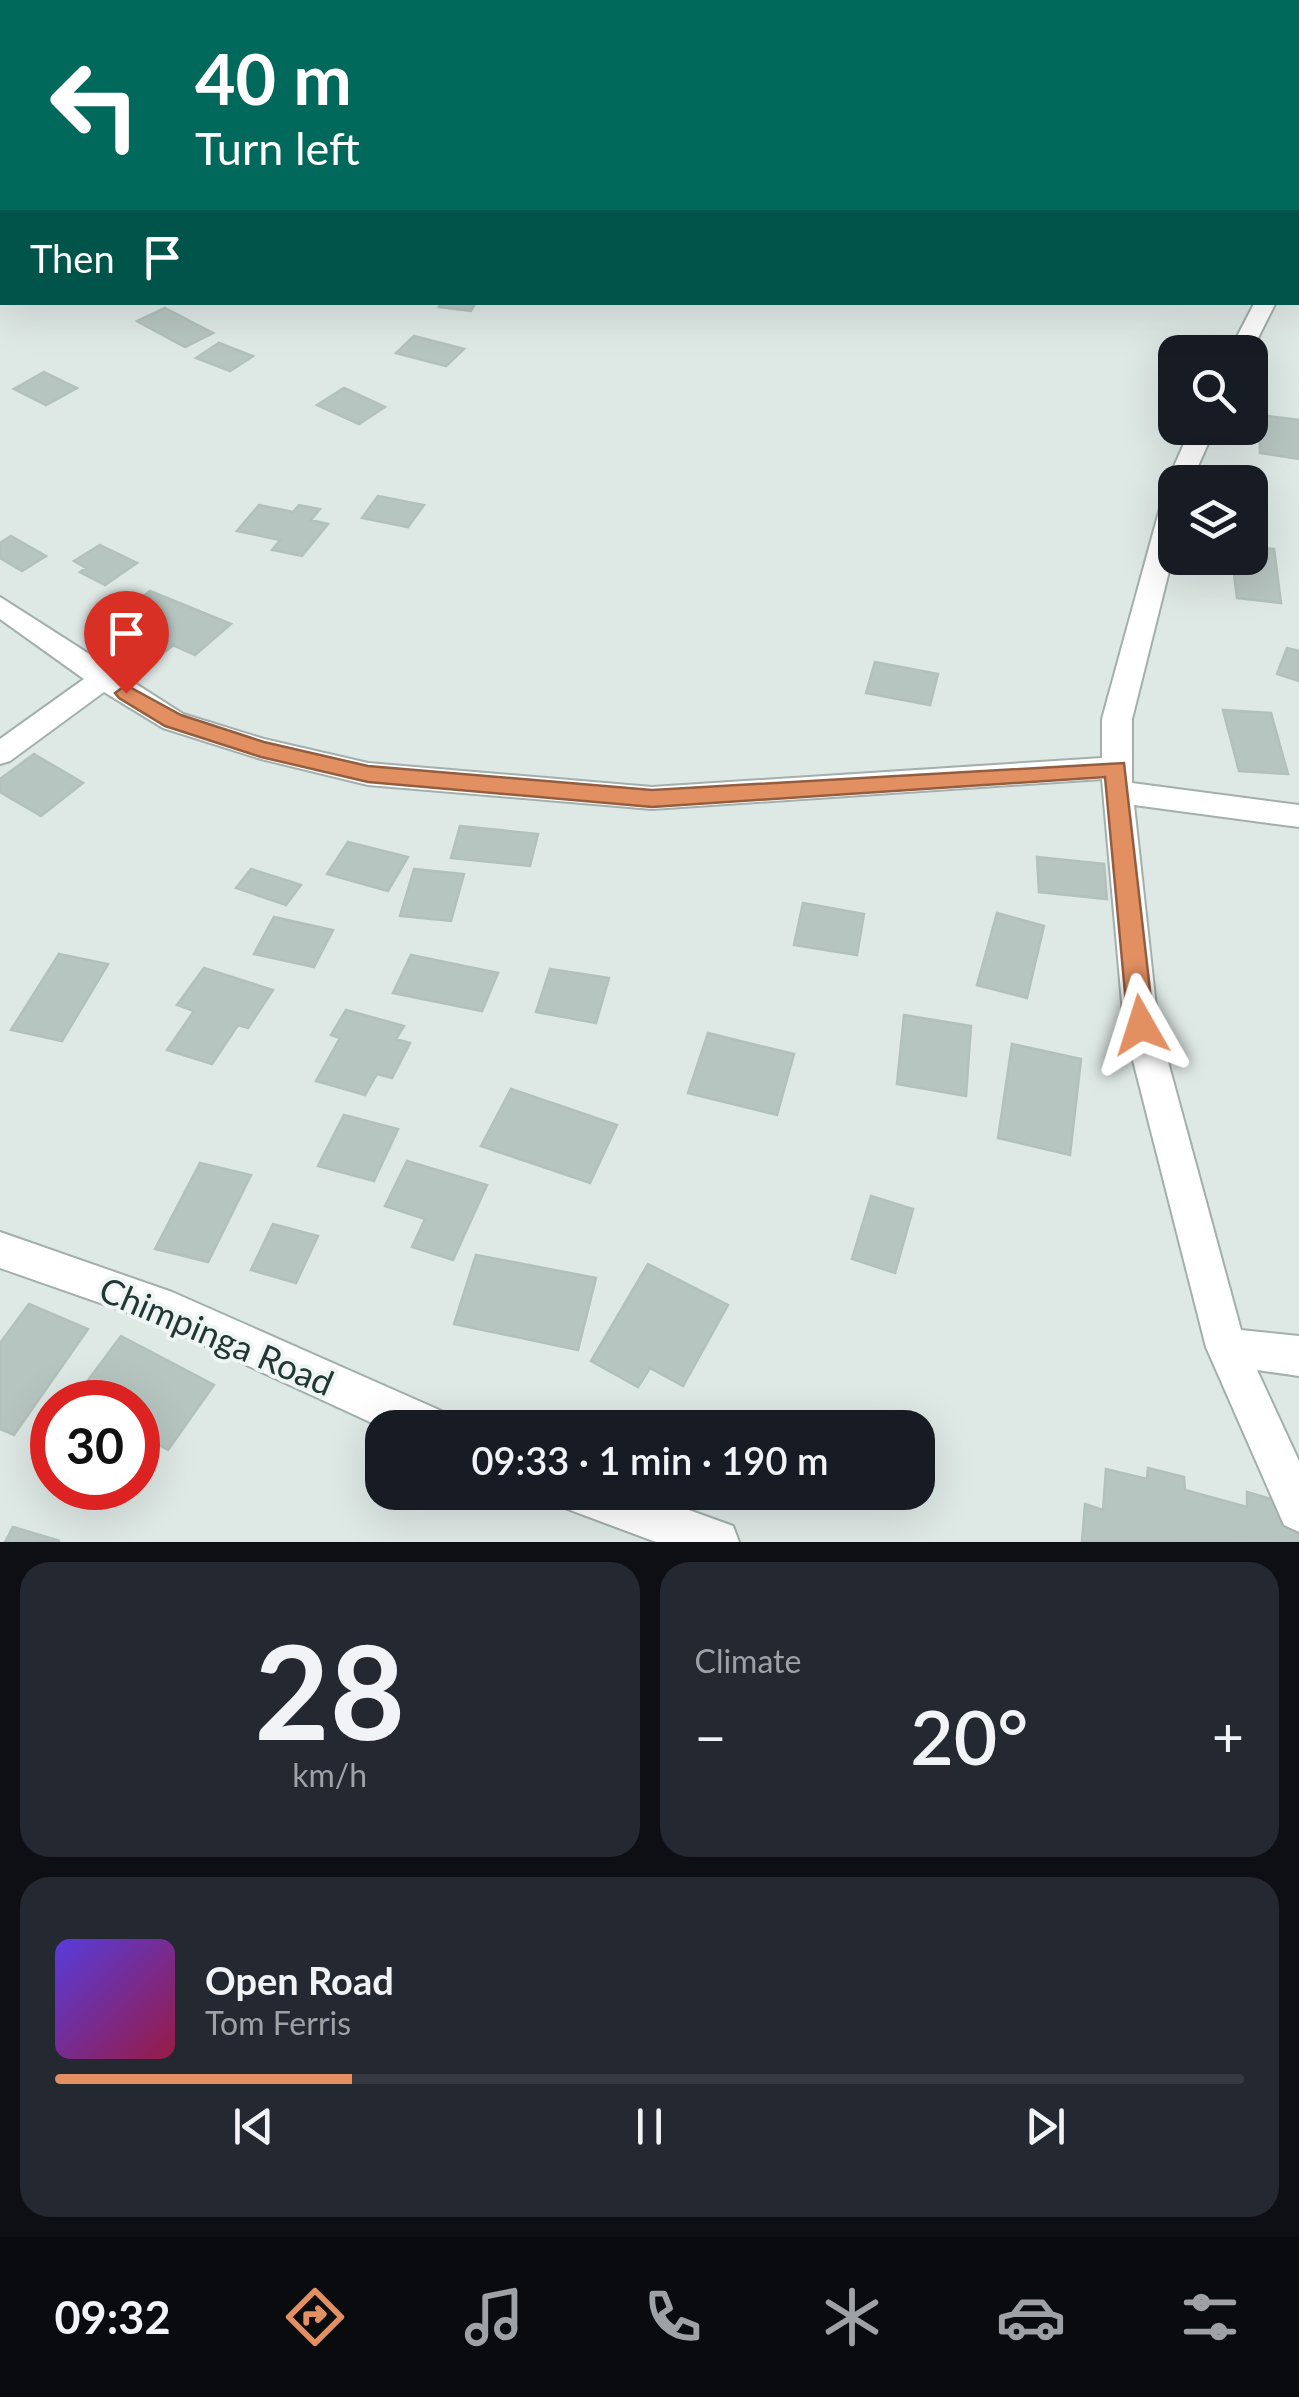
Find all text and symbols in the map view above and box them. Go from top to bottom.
text: 40 m [195,36,352,120]
icon: left [30,40,160,170]
text: Turn left [195,121,360,175]
icon: arrive [135,230,190,285]
text: Then [30,235,115,281]
map controls [1158,335,1268,575]
button: search [1158,335,1268,445]
button: layers [1158,465,1268,575]
pin [84,591,169,694]
icon: arrive [99,606,154,661]
position arrow [1089,973,1193,1077]
street label: Chimpinga Road [94,1267,340,1403]
speed limit sign: 30 [30,1380,160,1510]
text: 09:33 · 1 min · 190 m [472,1437,828,1483]
text: 28 [254,1612,405,1768]
text: Climate [695,1641,801,1680]
text: 20° [910,1691,1028,1781]
text: − [695,1703,726,1769]
text: + [1212,1703,1244,1769]
text: km/h [292,1755,367,1794]
text: Open Road [205,1957,394,2003]
text: Tom Ferris [205,2003,351,2042]
icon: previous [226,2099,281,2154]
icon: pause [622,2099,677,2154]
icon: next [1018,2099,1073,2154]
icon: directions [280,2282,350,2352]
icon: music [459,2282,529,2352]
icon: phone [638,2282,708,2352]
icon: climate [817,2282,887,2352]
icon: car [996,2282,1066,2352]
icon: filters [1175,2282,1245,2352]
text: 09:32 [55,2290,171,2344]

